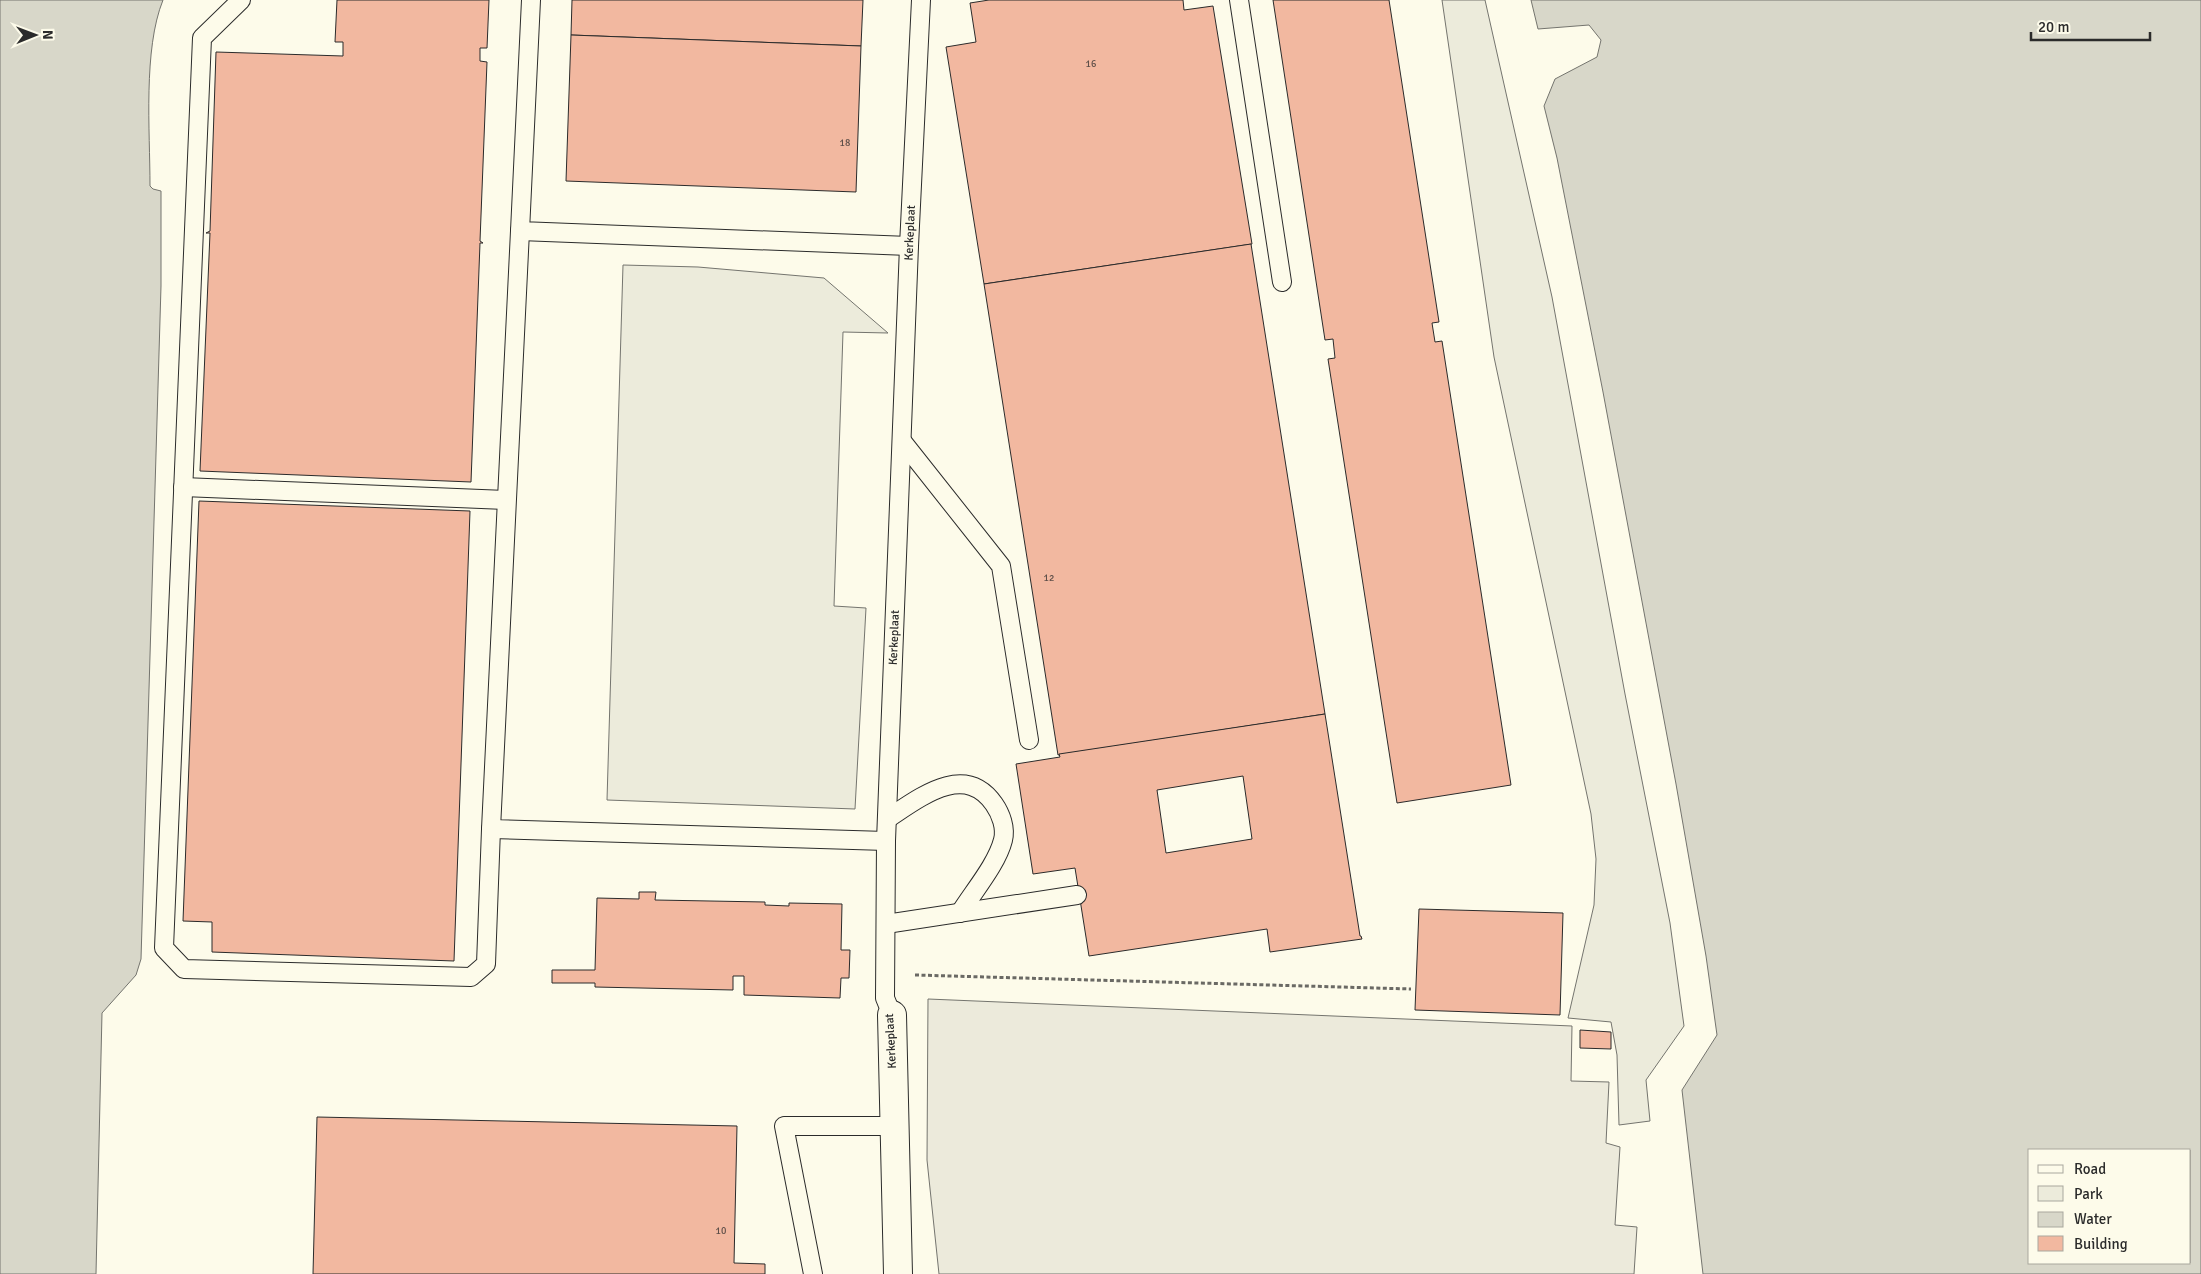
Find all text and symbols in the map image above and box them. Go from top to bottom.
north arrow [10,10,60,60]
scale bar [2031,10,2150,42]
text: 20 m [2038,18,2069,36]
text: N [39,30,56,40]
house number: 16 [1086,58,1096,70]
house number: 18 [840,137,850,149]
street label: Kerkeplaat [901,205,918,261]
house number: 12 [1044,572,1054,584]
street label: Kerkeplaat [885,610,902,665]
street label: Kerkeplaat [882,1013,900,1069]
legend [2028,1149,2191,1264]
text: Road [2074,1160,2106,1178]
text: Park [2074,1185,2103,1203]
text: Water [2074,1210,2112,1228]
house number: 10 [716,1225,726,1237]
text: Building [2074,1235,2128,1253]

